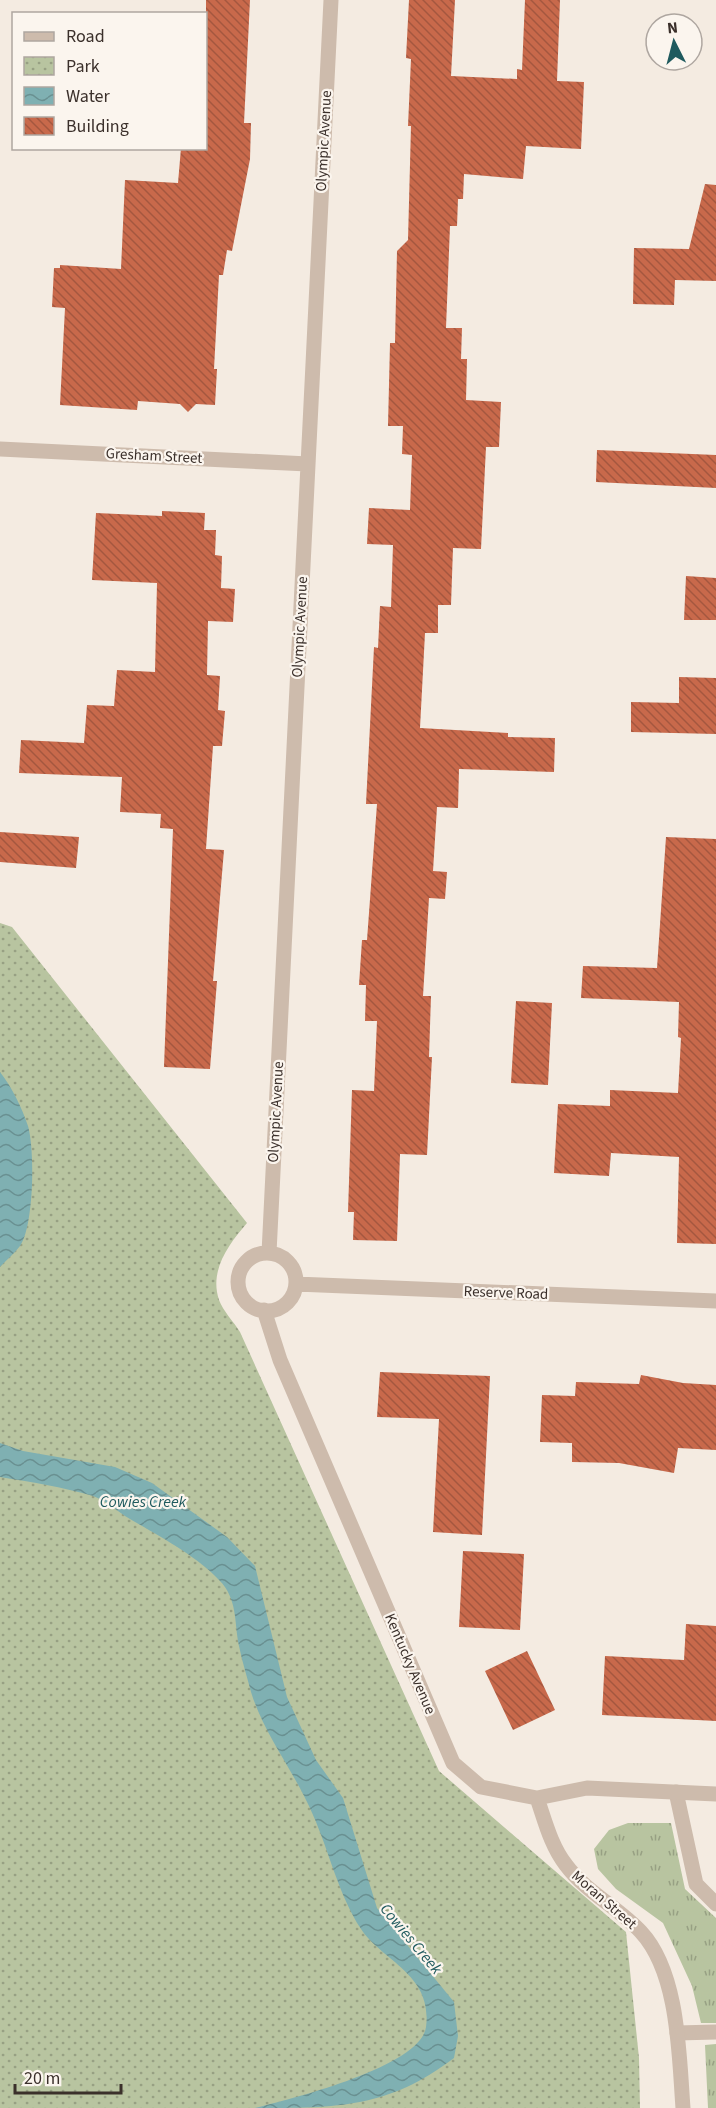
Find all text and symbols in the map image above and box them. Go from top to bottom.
legend [12,12,207,150]
north arrow [644,12,704,72]
text: N [666,17,679,40]
text: Road [66,24,105,49]
text: Park [66,54,100,79]
text: Water [66,84,110,109]
street label: Olympic Avenue [311,90,337,192]
text: Building [66,114,129,139]
street label: Gresham Street [105,443,203,469]
street label: Olympic Avenue [287,576,313,678]
street label: Olympic Avenue [263,1061,289,1163]
street label: Reserve Road [463,1281,549,1305]
water label: Cowies Creek [100,1491,187,1513]
street label: Kentucky Avenue [379,1610,441,1718]
street label: Moran Street [567,1866,641,1934]
water label: Cowies Creek [375,1899,447,1979]
scale bar [15,2057,122,2095]
text: 20 m [24,2066,60,2091]

